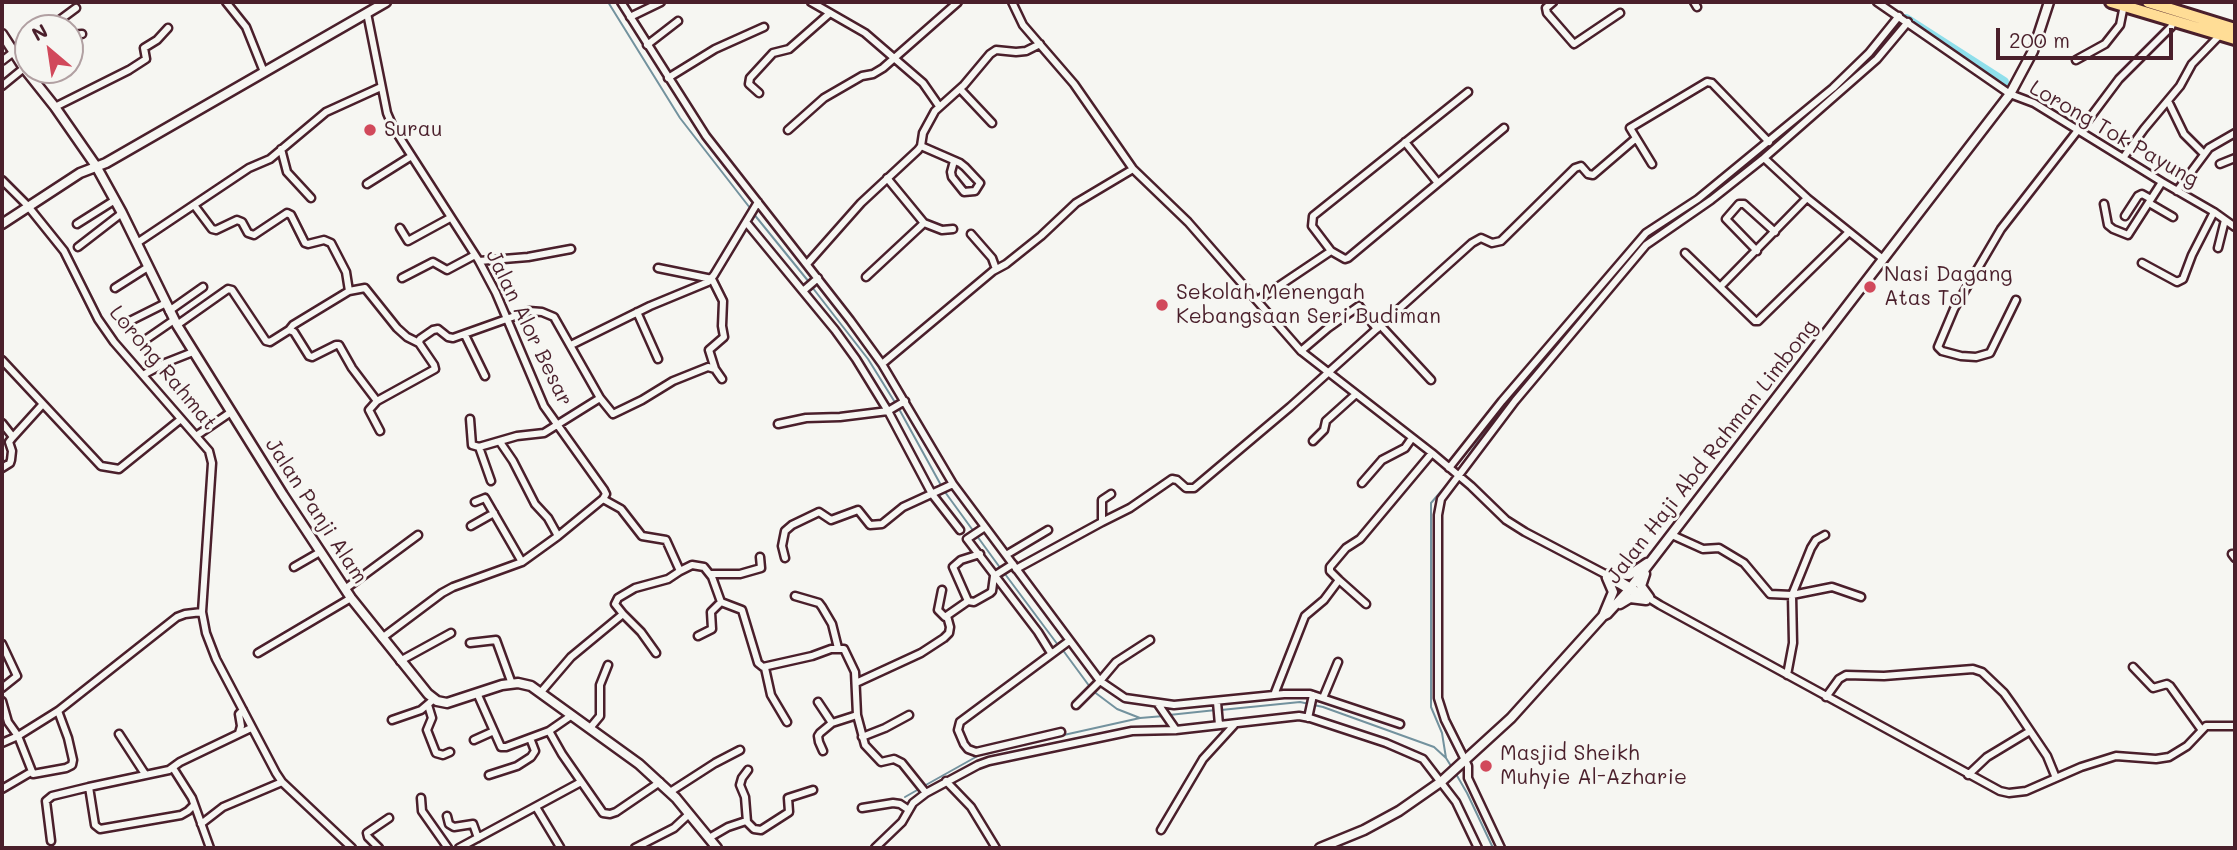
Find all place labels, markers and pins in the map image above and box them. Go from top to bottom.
place label: Surau [384,117,442,143]
marker: Surau [362,122,378,138]
place label: Nasi Dagang Atas Tol [1884,262,2013,312]
marker: Nasi Dagang Atas Tol [1862,279,1878,295]
place label: Sekolah Menengah Kebangsaan Seri Budiman [1176,280,1441,330]
marker: Sekolah Menengah Kebangsaan Seri Budiman [1154,297,1170,313]
place label: Masjid Sheikh Muhyie Al-Azharie [1500,741,1687,791]
marker: Masjid Sheikh Muhyie Al-Azharie [1478,758,1494,774]

